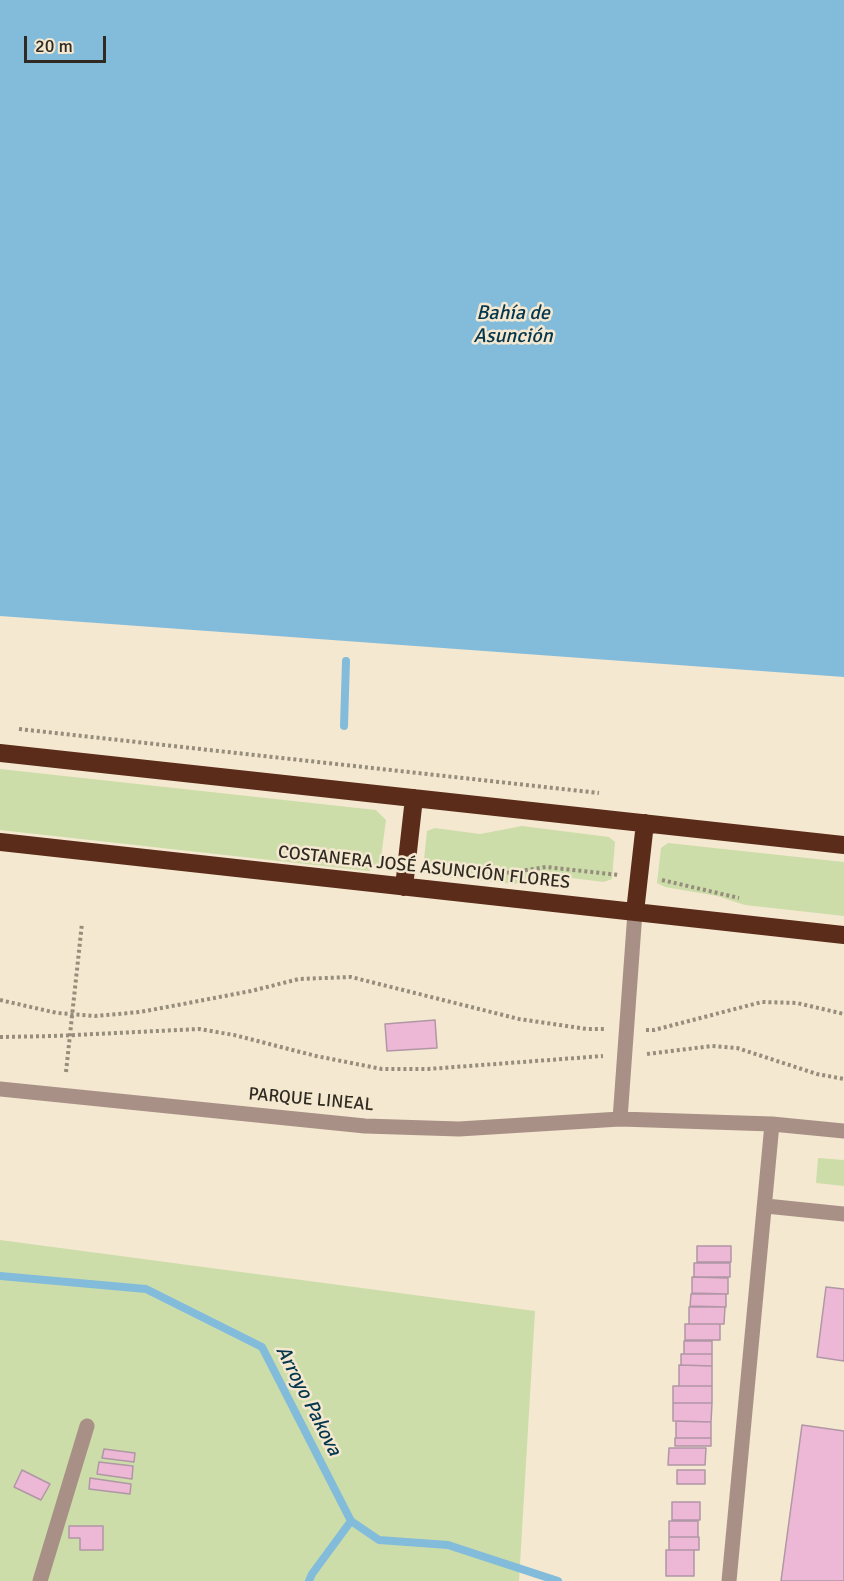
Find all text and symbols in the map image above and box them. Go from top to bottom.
scale bar [27,24,110,62]
text: 20 m [35,35,73,57]
water label: Bahía de Asunción [473,302,553,349]
street label: COSTANERA JOSÉ ASUNCIÓN FLORES [277,842,571,894]
street label: PARQUE LINEAL [247,1084,375,1116]
water label: Arroyo Pakova [270,1342,346,1460]

